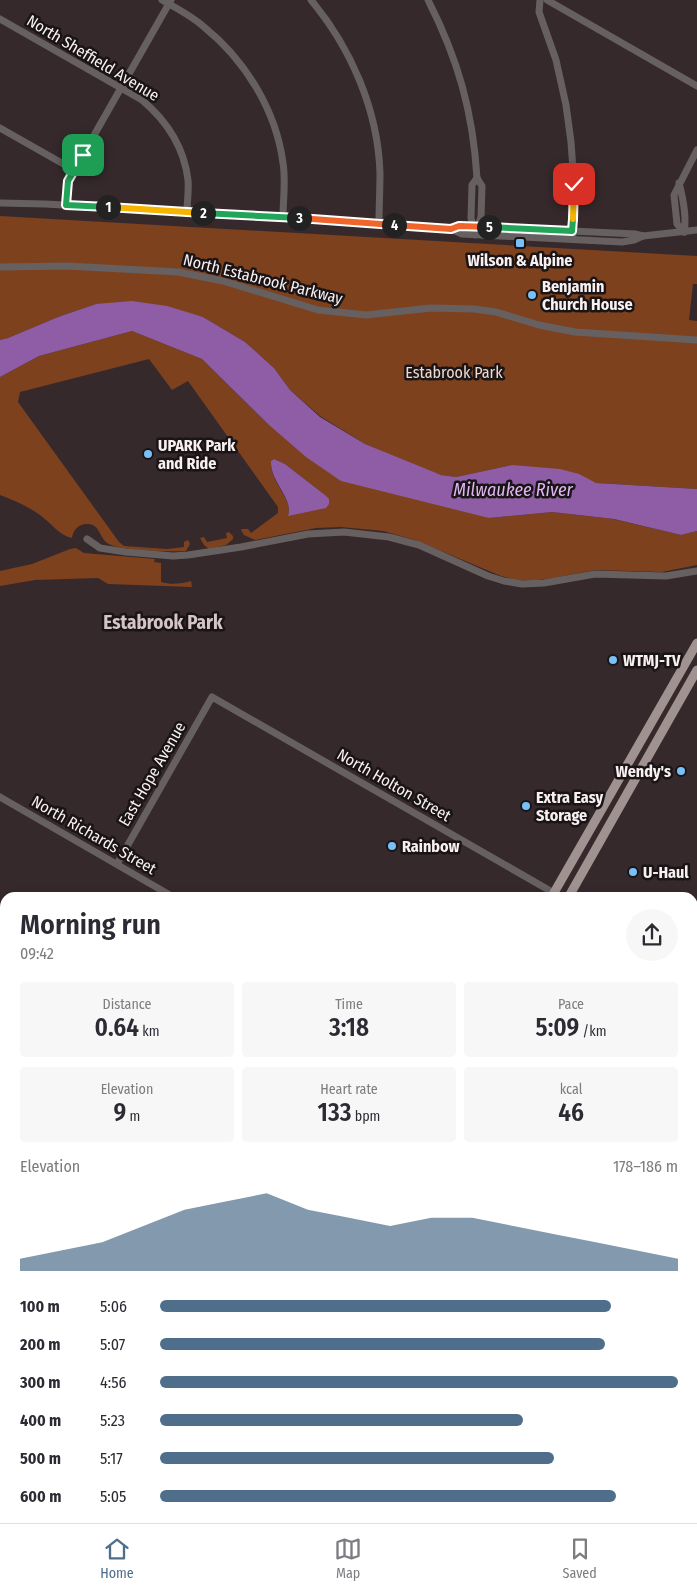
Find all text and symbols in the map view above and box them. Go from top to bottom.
street label: North Sheffield Avenue [23,11,163,105]
pin [62,134,104,176]
icon: arrive [69,141,97,169]
pin [553,163,595,205]
icon: check [560,170,588,198]
pin: 1 [96,194,120,220]
text: 1 [106,199,111,216]
pin: 2 [190,200,216,226]
text: 2 [200,205,207,222]
pin: 3 [286,206,312,230]
text: 3 [296,210,303,227]
pin: 4 [382,212,406,238]
pin: 5 [476,214,502,240]
text: 4 [391,217,398,234]
text: 5 [486,219,493,236]
marker: Wilson & Alpine [514,237,526,249]
street label: North Estabrook Parkway [181,250,345,308]
place label: Wilson & Alpine [468,251,572,270]
place label: Benjamin Church House [542,277,633,314]
marker: Benjamin Church House [526,289,538,301]
park label: Estabrook Park [405,363,503,382]
place label: UPARK Park and Ride [158,436,236,473]
marker: UPARK Park and Ride [142,448,154,460]
water label: Milwaukee River [453,479,573,501]
district label: Estabrook Park [103,611,223,634]
place label: WTMJ-TV [623,651,681,670]
marker: WTMJ-TV [607,654,619,666]
street label: East Hope Avenue [114,718,190,830]
street label: North Holton Street [334,745,455,826]
place label: Wendy's [616,762,671,781]
marker: Wendy's [675,765,687,777]
place label: Extra Easy Storage [536,788,603,825]
street label: North Richards Street [28,792,160,879]
marker: Extra Easy Storage [520,800,532,812]
place label: Rainbow [402,837,460,856]
marker: Rainbow [386,840,398,852]
place label: U-Haul [643,863,689,882]
marker: U-Haul [627,866,639,878]
text: Morning run [20,908,161,941]
button: share [626,909,678,961]
text: 09:42 [20,944,54,963]
text: Distance [103,996,152,1013]
text: Time [335,996,363,1013]
text: Pace [558,996,584,1013]
text: 0.64 [94,1013,139,1043]
text: 3:18 [329,1013,369,1043]
text: 5:09 [536,1013,579,1043]
text: km [139,1023,160,1040]
text: /km [579,1023,606,1040]
text: Elevation [101,1081,153,1098]
text: Heart rate [320,1081,378,1098]
text: kcal [560,1081,582,1098]
text: 9 [114,1098,126,1128]
text: 133 [318,1098,351,1128]
text: 46 [558,1098,584,1128]
text: m [126,1108,140,1125]
text: bpm [351,1108,380,1125]
text: Elevation [20,1157,80,1176]
text: 178–186 m [613,1157,678,1176]
text: 100 m [20,1297,60,1316]
text: 5:06 [100,1297,127,1316]
text: 200 m [20,1335,60,1354]
text: 5:07 [100,1335,125,1354]
text: 300 m [20,1373,61,1392]
text: 4:56 [100,1373,126,1392]
text: 400 m [20,1411,61,1430]
text: 5:23 [100,1411,125,1430]
text: 500 m [20,1449,61,1468]
text: 5:17 [100,1449,123,1468]
text: 600 m [20,1487,61,1506]
text: 5:05 [100,1487,126,1506]
tab: Home [100,1535,134,1582]
tab: Map [334,1535,362,1582]
tab: Saved [563,1535,597,1582]

